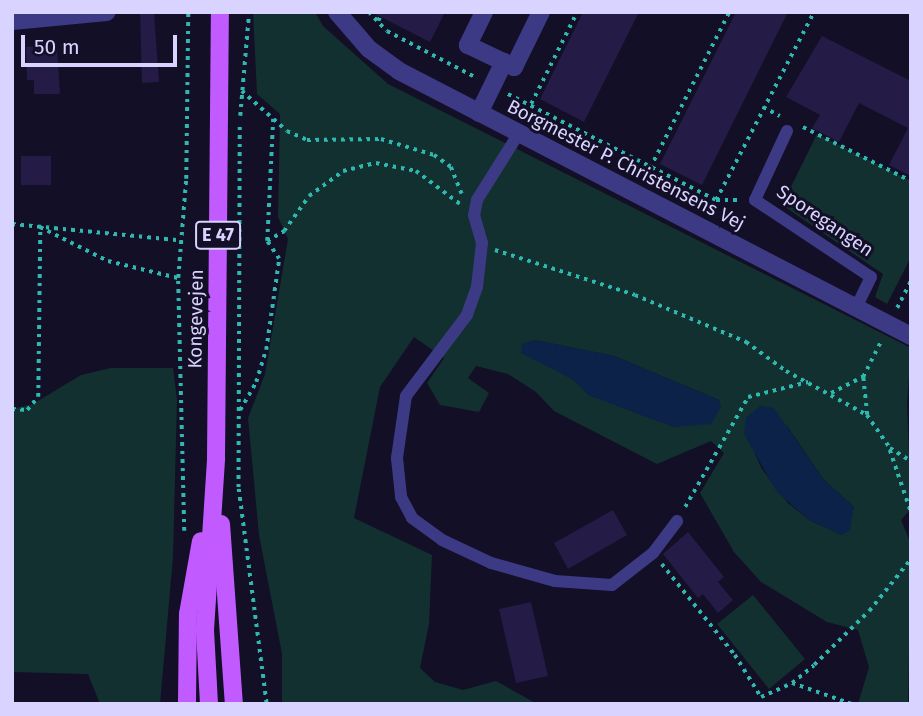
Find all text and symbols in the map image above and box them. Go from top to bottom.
scale bar [24,21,180,65]
text: 50 m [34,34,80,60]
street label: Borgmester P. Christensens Vej [503,95,749,235]
street label: Sporegangen [772,180,878,262]
road number: E 47 [194,220,242,249]
street label: Kongevejen [184,269,208,369]

